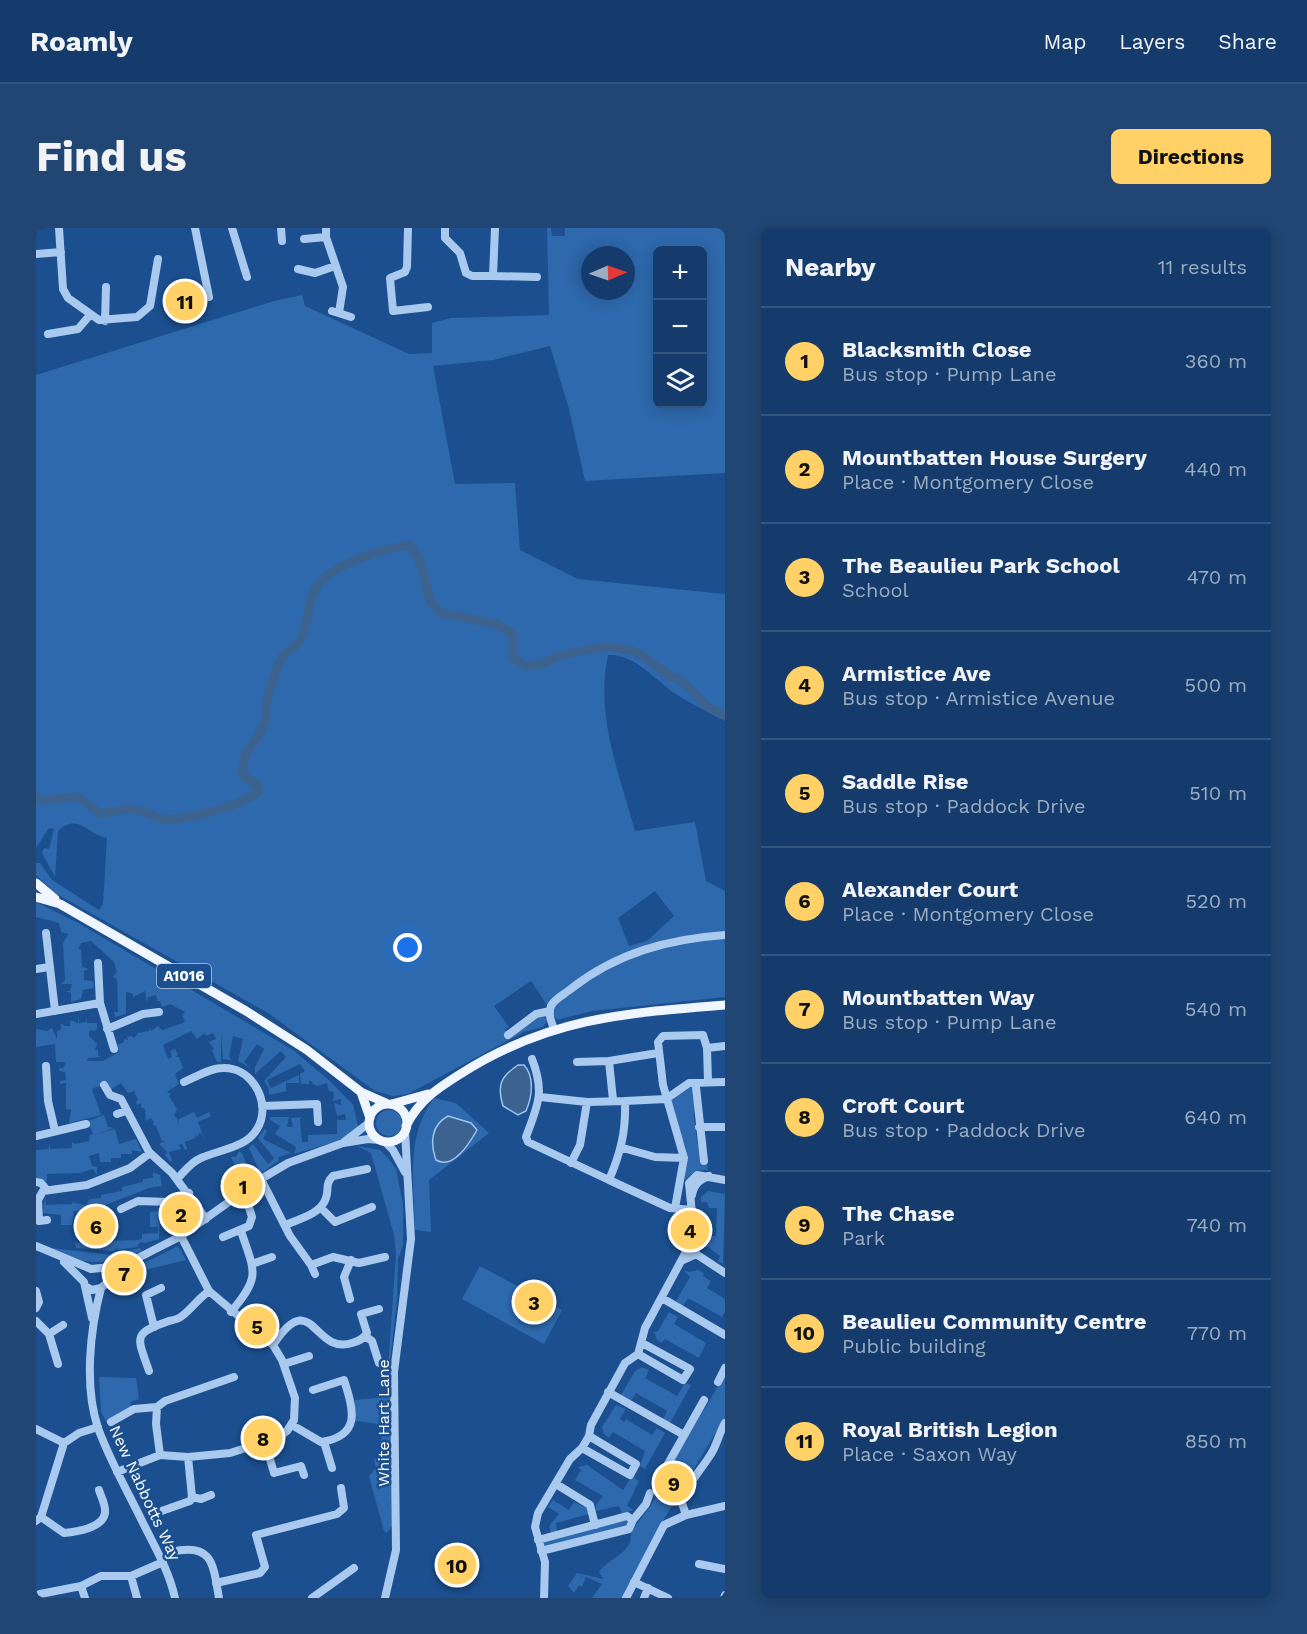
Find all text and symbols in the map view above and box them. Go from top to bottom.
text: Roamly [30,25,133,58]
text: Map [1043,29,1086,54]
text: Layers [1119,29,1185,54]
text: Share [1218,29,1277,54]
button: Directions [1111,129,1271,184]
text: Find us [36,132,187,181]
north arrow [581,246,635,300]
map controls [653,246,707,408]
button: + [653,246,707,300]
text: Nearby [785,252,876,282]
text: 11 results [1158,255,1247,279]
pin: 11 [166,278,204,324]
button: − [653,300,707,354]
text: Blacksmith Close [842,337,1032,362]
text: 1 [800,349,809,373]
text: 360 m [1185,349,1247,373]
button: layers [653,354,707,408]
text: Bus stop · Pump Lane [842,362,1057,386]
text: Mountbatten House Surgery [842,445,1147,470]
text: 2 [799,457,810,481]
text: 440 m [1184,457,1247,481]
text: Place · Montgomery Close [842,470,1094,494]
text: The Beaulieu Park School [842,553,1120,578]
text: 3 [799,565,810,589]
text: 470 m [1187,565,1247,589]
text: School [842,578,909,602]
text: Armistice Ave [842,661,991,686]
text: 4 [798,673,811,697]
text: 500 m [1185,673,1247,697]
text: Bus stop · Armistice Avenue [842,686,1115,710]
text: Saddle Rise [842,769,969,794]
text: 5 [799,781,810,805]
text: 510 m [1189,781,1247,805]
text: Bus stop · Paddock Drive [842,794,1086,818]
text: Alexander Court [842,877,1018,902]
text: 6 [798,889,811,913]
text: 520 m [1185,889,1247,913]
text: Place · Montgomery Close [842,902,1094,926]
your location [393,933,422,962]
road number: A1016 [157,964,211,988]
text: Mountbatten Way [842,985,1034,1010]
text: 7 [798,997,811,1021]
text: 540 m [1185,997,1247,1021]
text: Bus stop · Pump Lane [842,1010,1057,1034]
text: Croft Court [842,1093,964,1118]
text: 8 [798,1105,811,1129]
text: 640 m [1184,1105,1247,1129]
text: Bus stop · Paddock Drive [842,1118,1086,1142]
pin: 1 [224,1164,262,1208]
pin: 2 [162,1192,200,1236]
text: The Chase [842,1201,955,1226]
pin: 6 [76,1204,116,1248]
pin: 4 [670,1208,710,1252]
text: 9 [798,1213,811,1237]
text: 740 m [1187,1213,1247,1237]
text: Park [842,1226,885,1250]
pin: 7 [104,1250,143,1296]
pin: 3 [514,1280,554,1324]
pin: 5 [238,1304,276,1348]
text: Beaulieu Community Centre [842,1309,1146,1334]
text: 10 [794,1321,815,1345]
text: 770 m [1187,1321,1247,1345]
text: Public building [842,1334,986,1358]
street label: White Hart Lane [374,1359,393,1487]
pin: 8 [244,1416,282,1460]
text: Royal British Legion [842,1417,1058,1442]
street label: New Nabbotts Way [105,1422,185,1564]
text: 11 [796,1429,813,1453]
text: 850 m [1185,1429,1247,1453]
text: Place · Saxon Way [842,1442,1017,1466]
pin: 9 [654,1460,694,1506]
pin: 10 [438,1542,476,1588]

